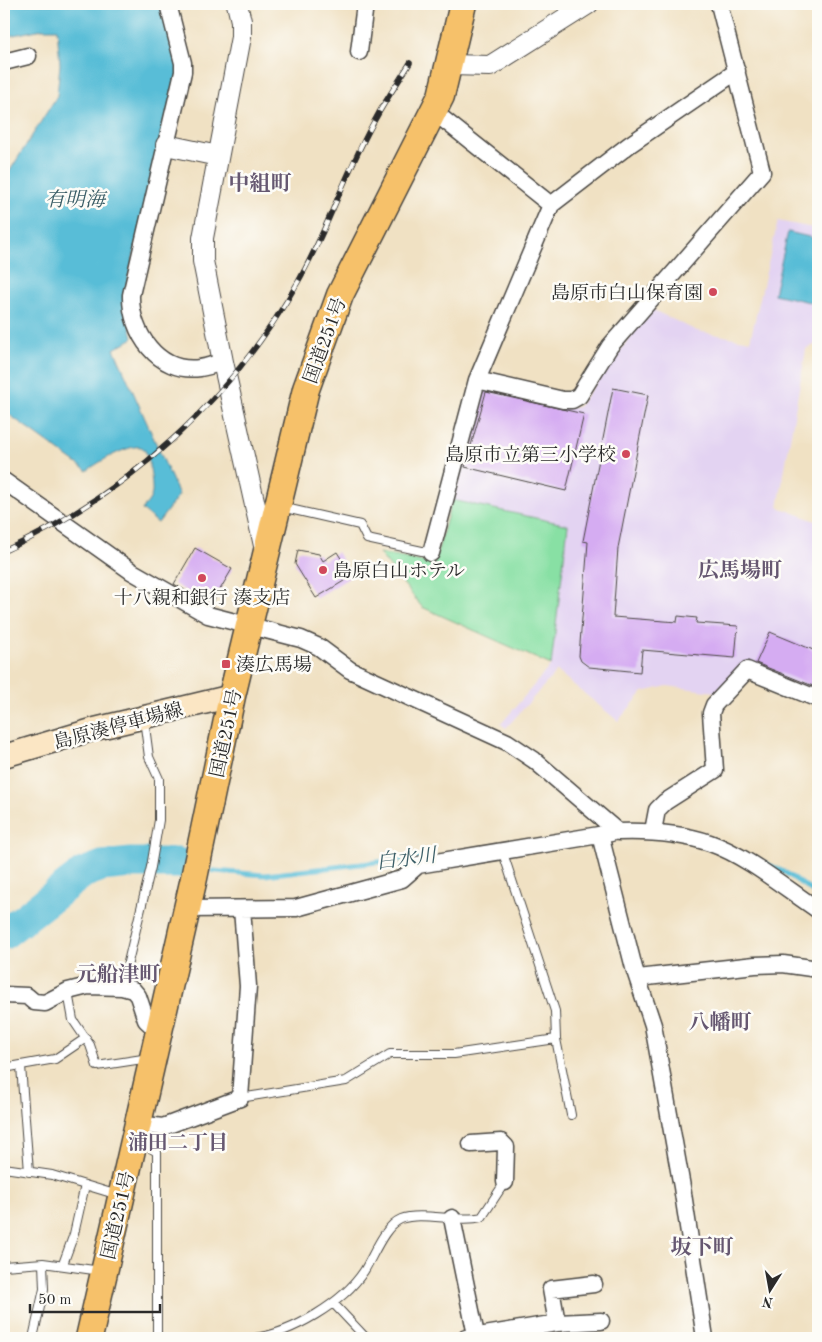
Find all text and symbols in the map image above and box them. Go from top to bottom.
district label: 中組町 [229,172,292,195]
water label: 有明海 [45,189,108,211]
place label: 島原市白山保育園 [551,283,703,304]
marker: 島原市白山保育園 [707,286,719,298]
street label: 国道251号 [300,295,351,386]
place label: 島原市立第三小学校 [445,445,616,466]
marker: 島原市立第三小学校 [620,448,632,460]
district label: 広馬場町 [698,559,782,582]
place label: 島原白山ホテル [333,561,465,582]
marker: 島原白山ホテル [317,564,329,576]
marker: 十八親和銀行 湊支店 [196,572,208,584]
place label: 十八親和銀行 湊支店 [114,588,290,609]
place label: 湊広馬場 [236,655,312,676]
marker: 湊広馬場 [220,658,232,670]
street label: 国道251号 [207,687,246,780]
street label: 島原湊停車場線 [51,698,185,754]
water label: 白水川 [375,844,439,874]
district label: 元船津町 [76,963,160,986]
district label: 八幡町 [689,1011,752,1034]
district label: 浦田二丁目 [128,1131,228,1154]
street label: 国道251号 [98,1169,139,1262]
district label: 坂下町 [671,1236,734,1259]
north arrow [744,1264,794,1314]
scale bar [30,1282,160,1314]
text: 50 m [38,1293,72,1308]
text: N [761,1294,774,1310]

